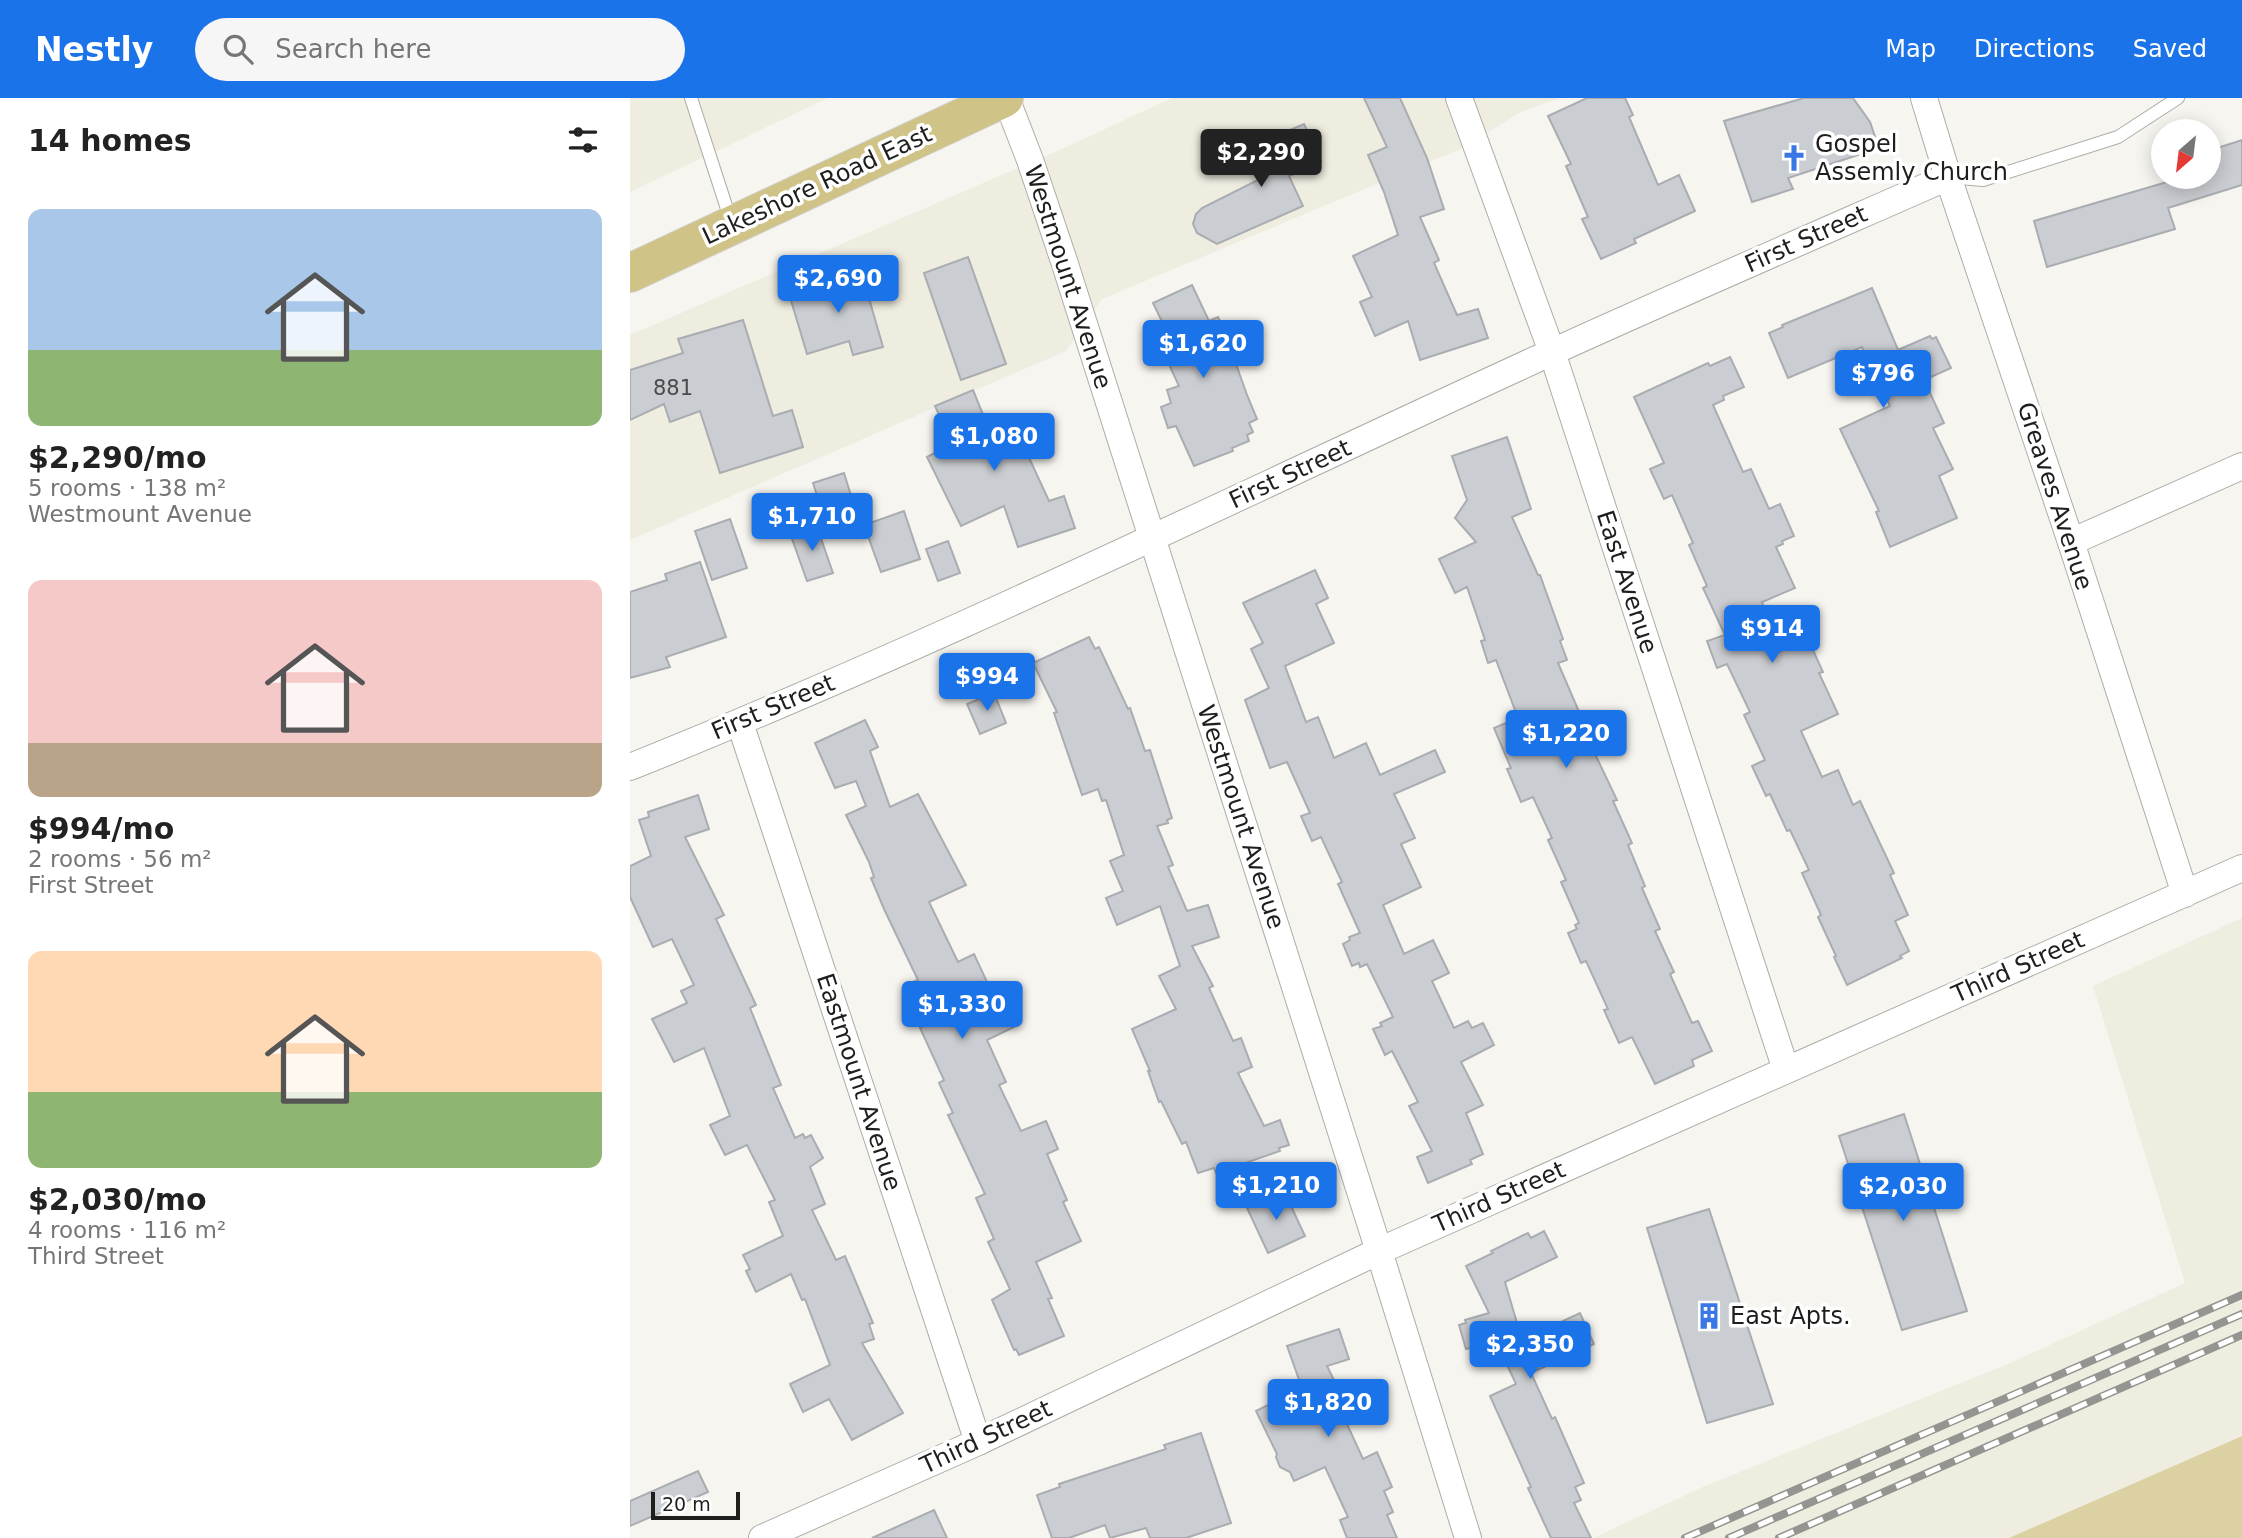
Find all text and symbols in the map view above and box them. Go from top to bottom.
search box [195,18,685,81]
text: Nestly [35,30,153,69]
icon: search [219,30,257,68]
text: Search here [275,34,431,64]
text: Map [1885,35,1936,63]
text: Directions [1974,35,2095,63]
text: Saved [2133,35,2207,63]
north arrow [2151,119,2221,189]
map controls [2151,119,2221,189]
street label: Lakeshore Road East [698,120,936,250]
icon: filters [564,121,602,159]
text: 14 homes [28,123,192,158]
pin: $2,290 [1204,130,1318,189]
place label: Gospel Assemly Church [1815,130,2008,186]
text: $2,290 [1217,139,1305,165]
church icon: Gospel Assemly Church [1779,143,1809,173]
street label: Westmount Avenue [1019,162,1117,392]
street label: First Street [1740,200,1872,278]
icon: home [252,254,378,380]
pin: $2,690 [781,256,895,315]
text: $2,690 [794,265,882,291]
pin: $1,620 [1146,320,1260,380]
text: $1,620 [1159,330,1247,356]
pin: $796 [1842,350,1924,410]
text: $796 [1851,360,1915,386]
house number: 881 [653,376,693,400]
street label: Greaves Avenue [2011,399,2099,593]
pin: $1,080 [937,414,1051,473]
text: $1,080 [950,423,1038,449]
street label: First Street [1225,434,1355,514]
text: $2,290/mo [28,440,207,475]
text: 5 rooms · 138 m² [28,475,226,501]
pin: $1,710 [755,494,869,553]
text: Westmount Avenue [28,501,252,527]
text: $1,710 [768,503,856,529]
street label: East Avenue [1591,507,1663,657]
pin: $914 [1731,606,1813,665]
text: $914 [1740,615,1804,641]
icon: home [252,625,378,751]
pin: $994 [946,654,1028,713]
text: $994 [955,663,1019,689]
street label: First Street [707,669,839,745]
street label: Westmount Avenue [1192,702,1290,932]
pin: $1,220 [1509,710,1623,770]
text: $1,220 [1522,720,1610,746]
text: $994/mo [28,811,174,846]
text: 2 rooms · 56 m² [28,846,212,872]
text: First Street [28,872,154,898]
street label: Third Street [1947,925,2088,1009]
street label: Eastmount Avenue [811,970,907,1194]
pin: $1,330 [905,982,1019,1041]
text: $1,330 [918,991,1006,1017]
icon: home [252,996,378,1122]
street label: Third Street [1428,1155,1569,1239]
pin: $1,210 [1219,1162,1333,1222]
pin: $2,030 [1846,1164,1960,1223]
text: $1,210 [1232,1172,1320,1198]
text: $2,030 [1859,1173,1947,1199]
text: $2,030/mo [28,1182,207,1217]
text: 4 rooms · 116 m² [28,1217,226,1243]
text: Third Street [28,1243,164,1269]
building icon: East Apts. [1694,1301,1724,1331]
place label: East Apts. [1730,1302,1851,1330]
pin: $2,350 [1473,1322,1587,1381]
text: $2,350 [1486,1331,1574,1357]
pin: $1,820 [1271,1380,1385,1439]
text: $1,820 [1284,1389,1372,1415]
street label: Third Street [915,1394,1056,1480]
scale bar [651,1489,740,1521]
text: 20 m [662,1493,711,1515]

